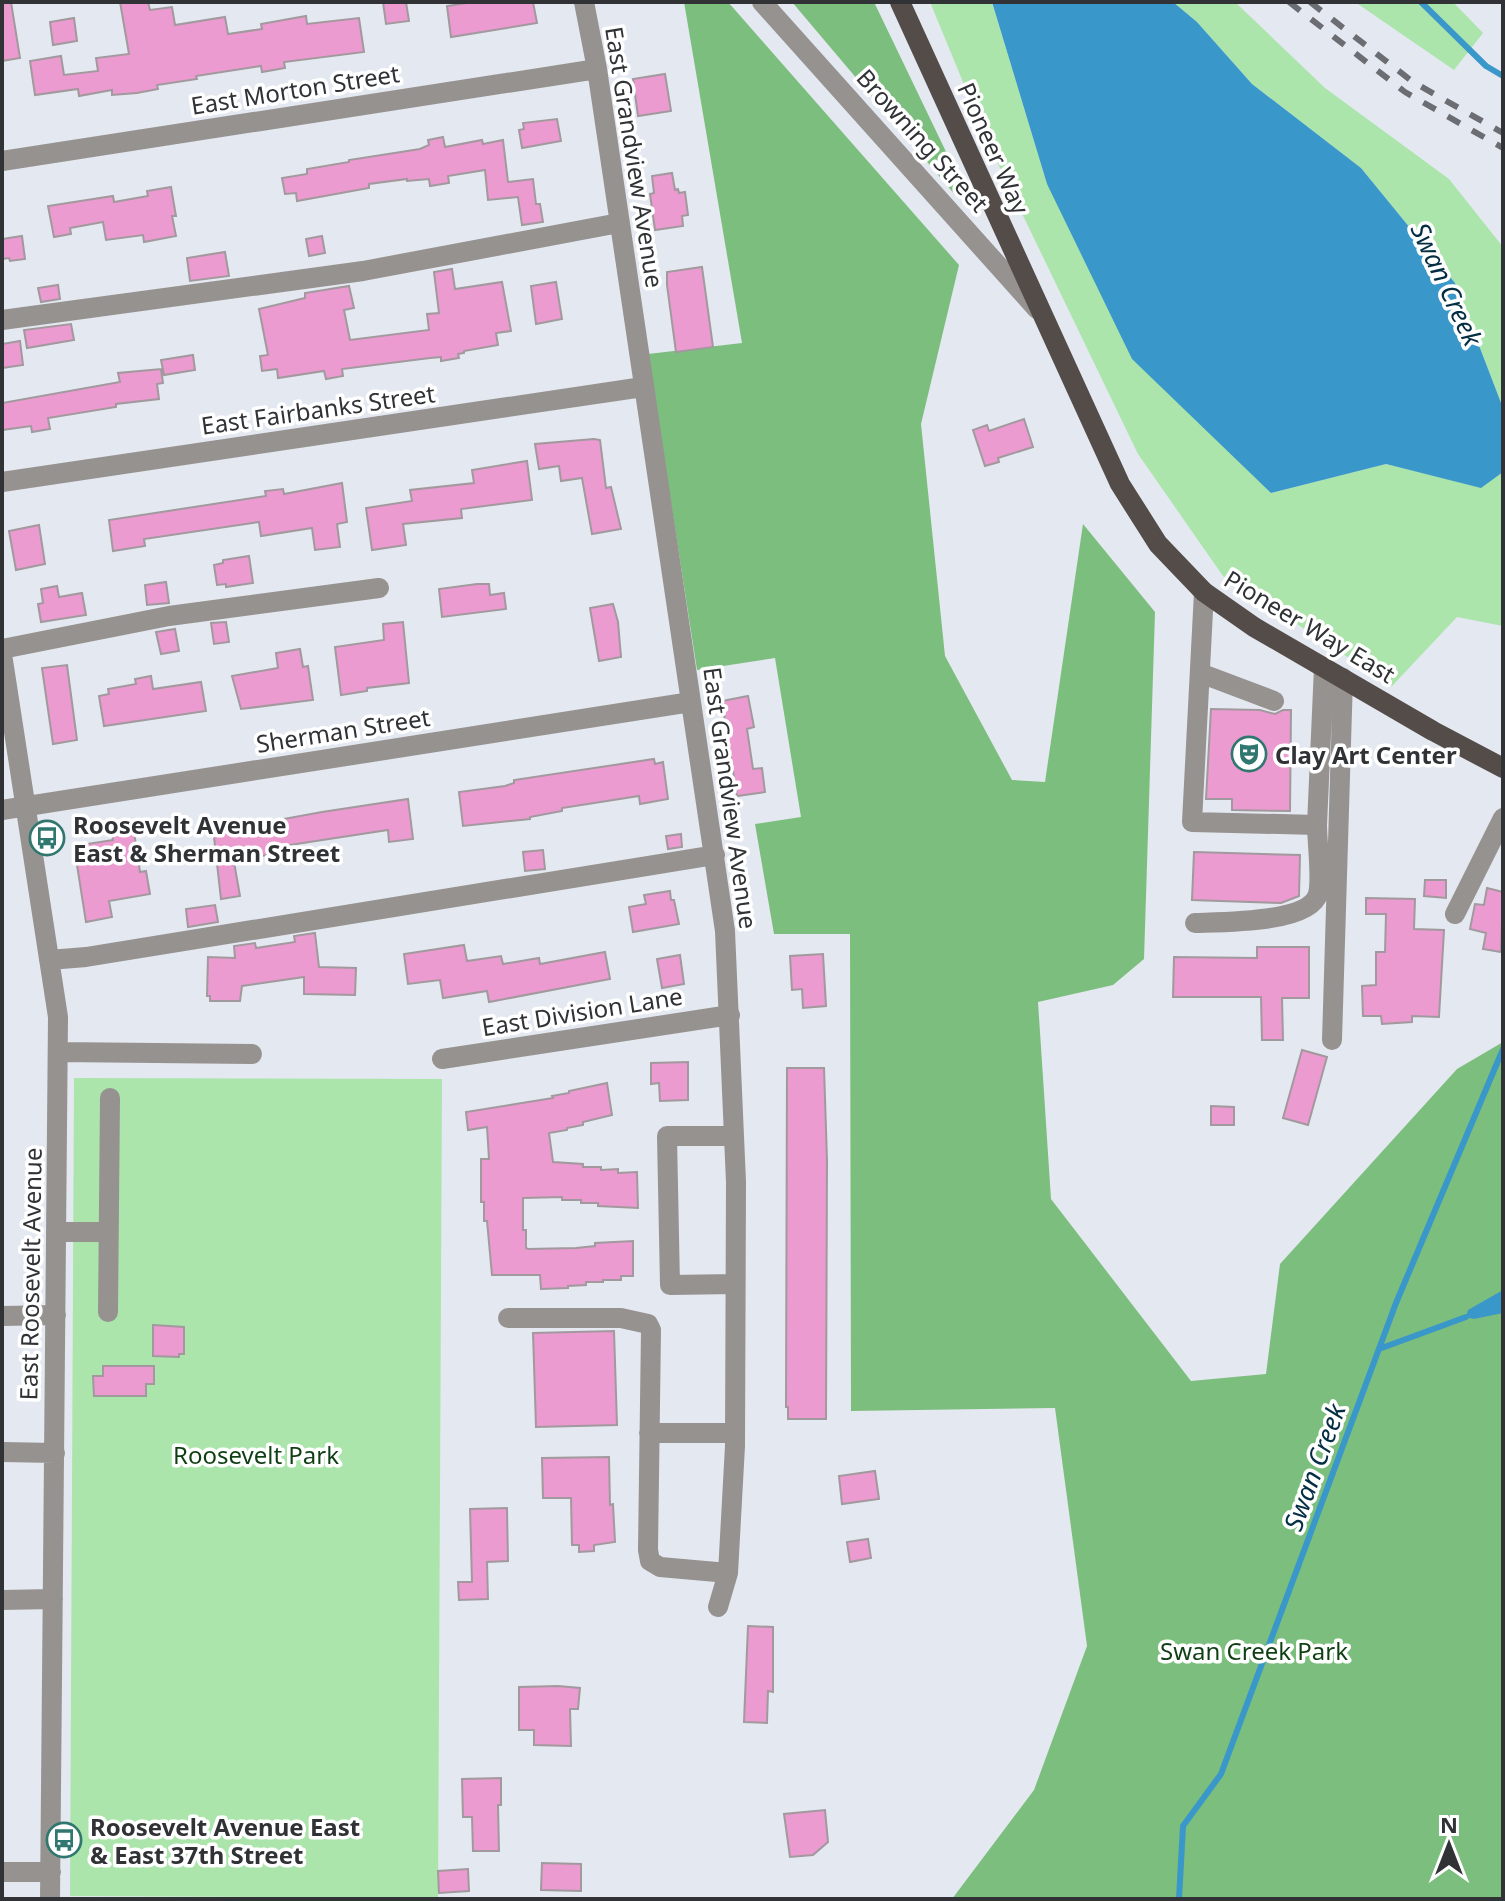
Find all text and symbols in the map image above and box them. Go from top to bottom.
street label: East Grandview Avenue [598,24,672,290]
street label: East Morton Street [188,56,402,122]
street label: Browning Street [850,61,996,219]
street label: Pioneer Way [950,77,1038,220]
water label: Swan Creek [1403,216,1492,353]
street label: East Fairbanks Street [199,376,437,442]
street label: Pioneer Way East [1218,562,1402,690]
street label: East Grandview Avenue [696,665,766,931]
street label: Sherman Street [254,700,433,760]
theatre icon: Clay Art Center [1230,735,1268,773]
place label: Clay Art Center [1275,738,1457,771]
place label: Roosevelt Avenue East & Sherman Street [73,808,340,869]
bus stop icon: Roosevelt Avenue East & Sherman Street [28,819,66,857]
street label: East Division Lane [479,979,685,1043]
street label: East Roosevelt Avenue [11,1147,49,1401]
water label: Swan Creek [1274,1398,1354,1535]
park label: Roosevelt Park [173,1438,339,1471]
park label: Swan Creek Park [1160,1634,1348,1667]
north arrow [1409,1805,1489,1885]
text: N [1440,1809,1458,1839]
place label: Roosevelt Avenue East & East 37th Street [90,1810,360,1871]
bus stop icon: Roosevelt Avenue East & East 37th Street [45,1821,83,1859]

